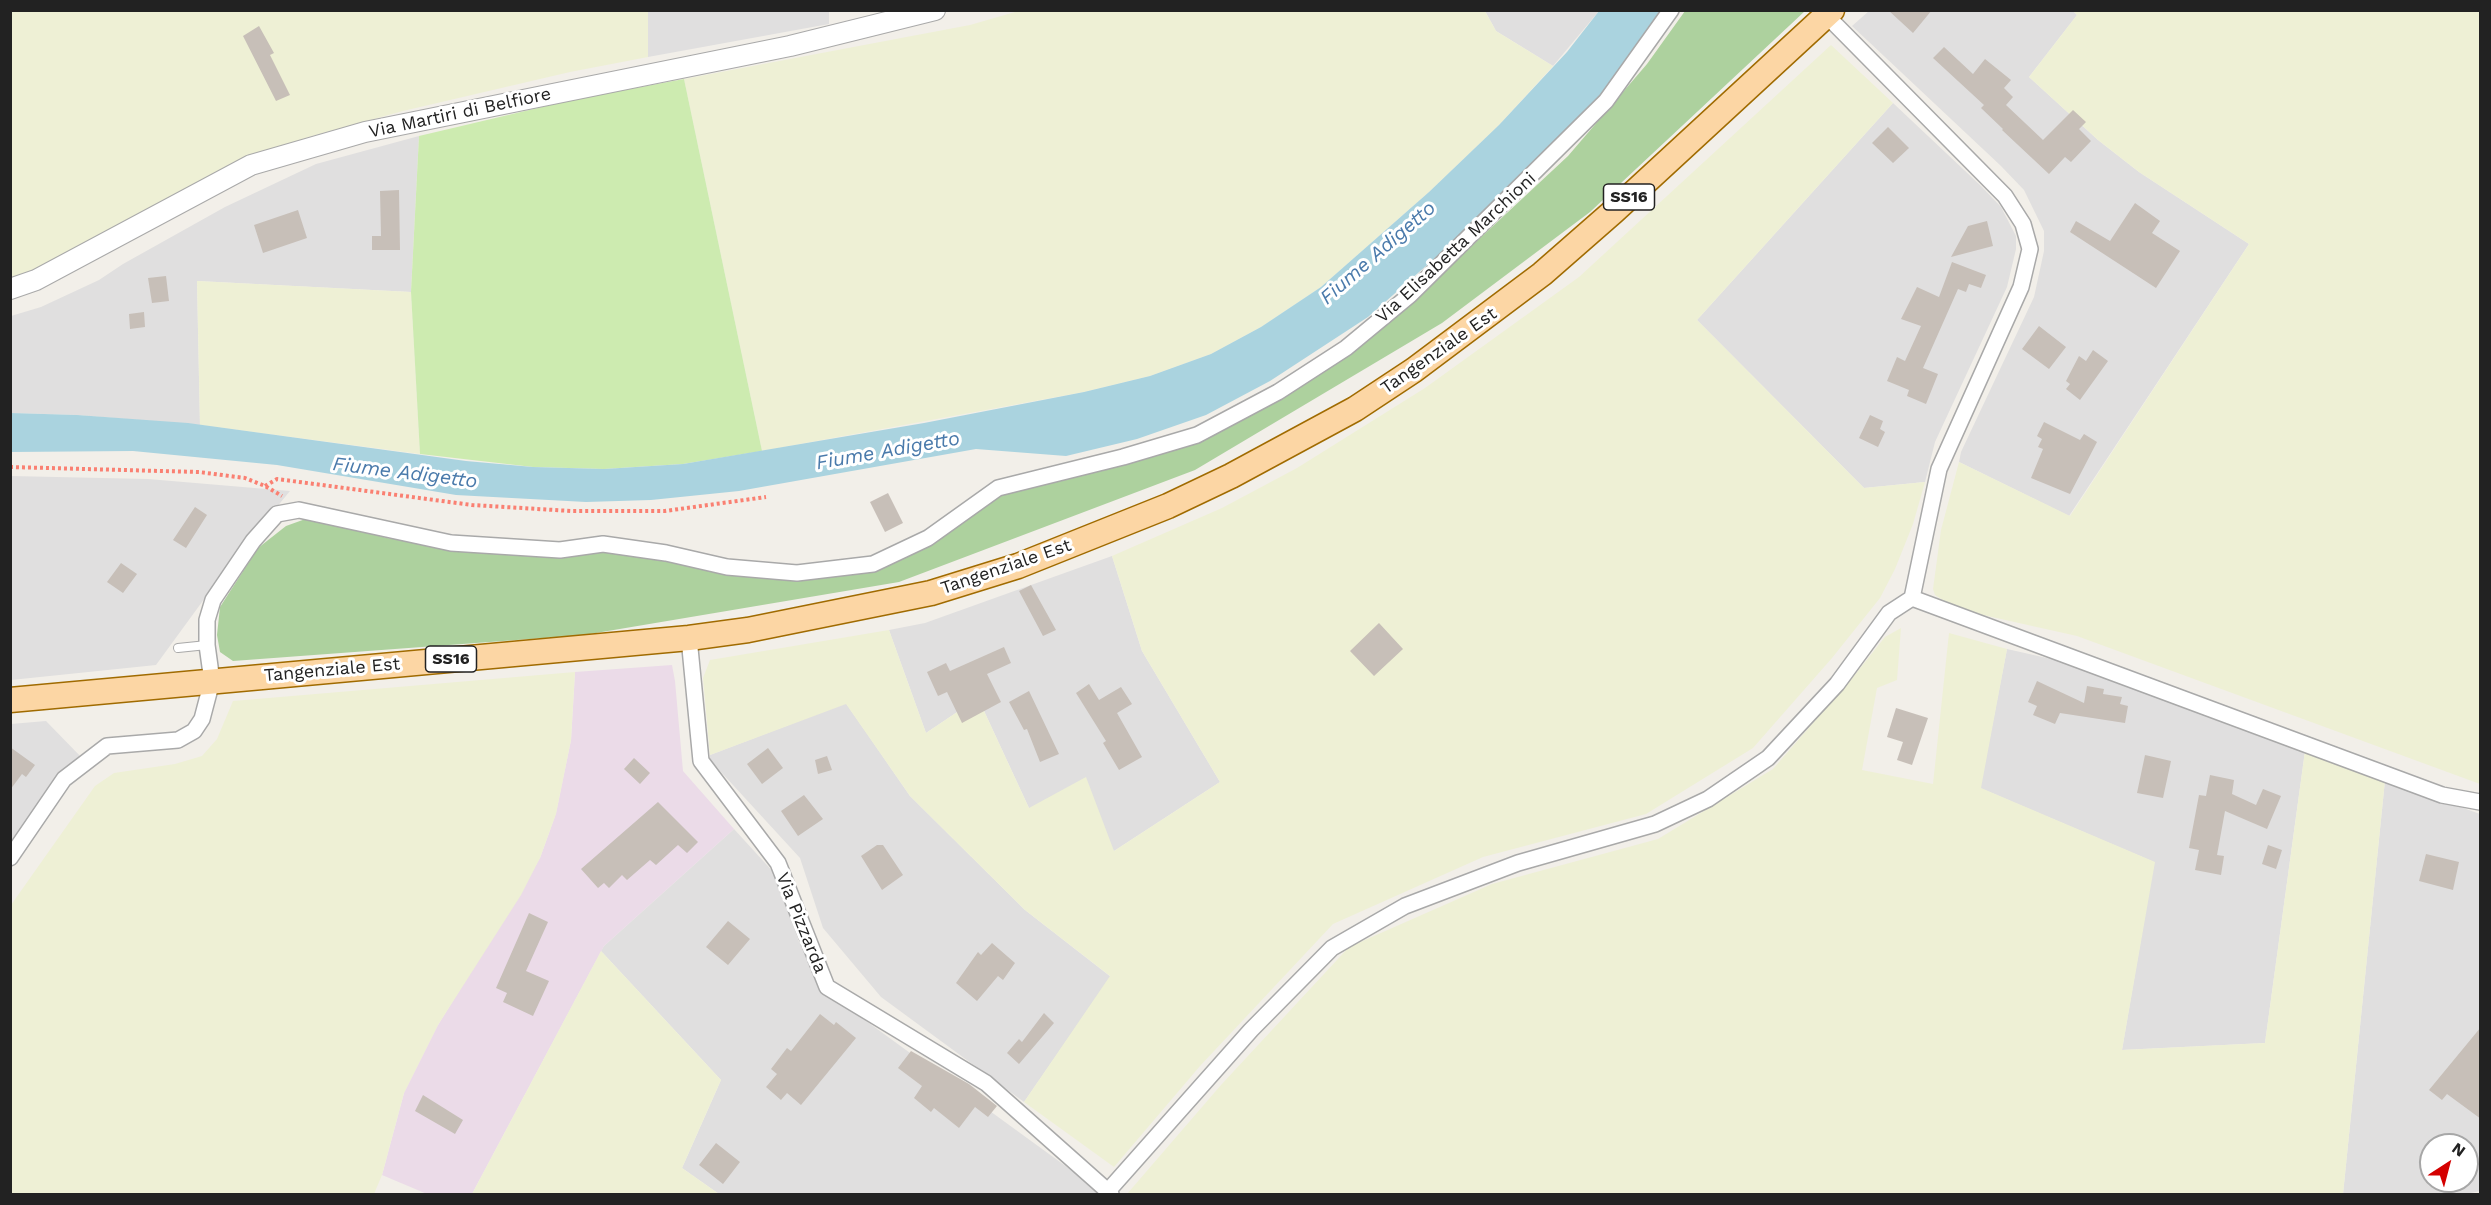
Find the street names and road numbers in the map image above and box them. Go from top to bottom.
street label: Via Martiri di Belfiore [367,83,553,143]
street label: Via Elisabetta Marchioni [1371,168,1541,328]
road number: SS16 [1604,184,1654,210]
street label: Tangenziale Est [1377,303,1501,399]
street label: Tangenziale Est [938,535,1074,599]
road number: SS16 [426,646,476,672]
street label: Tangenziale Est [263,653,401,687]
street label: Via Pizzarda [771,870,831,976]

